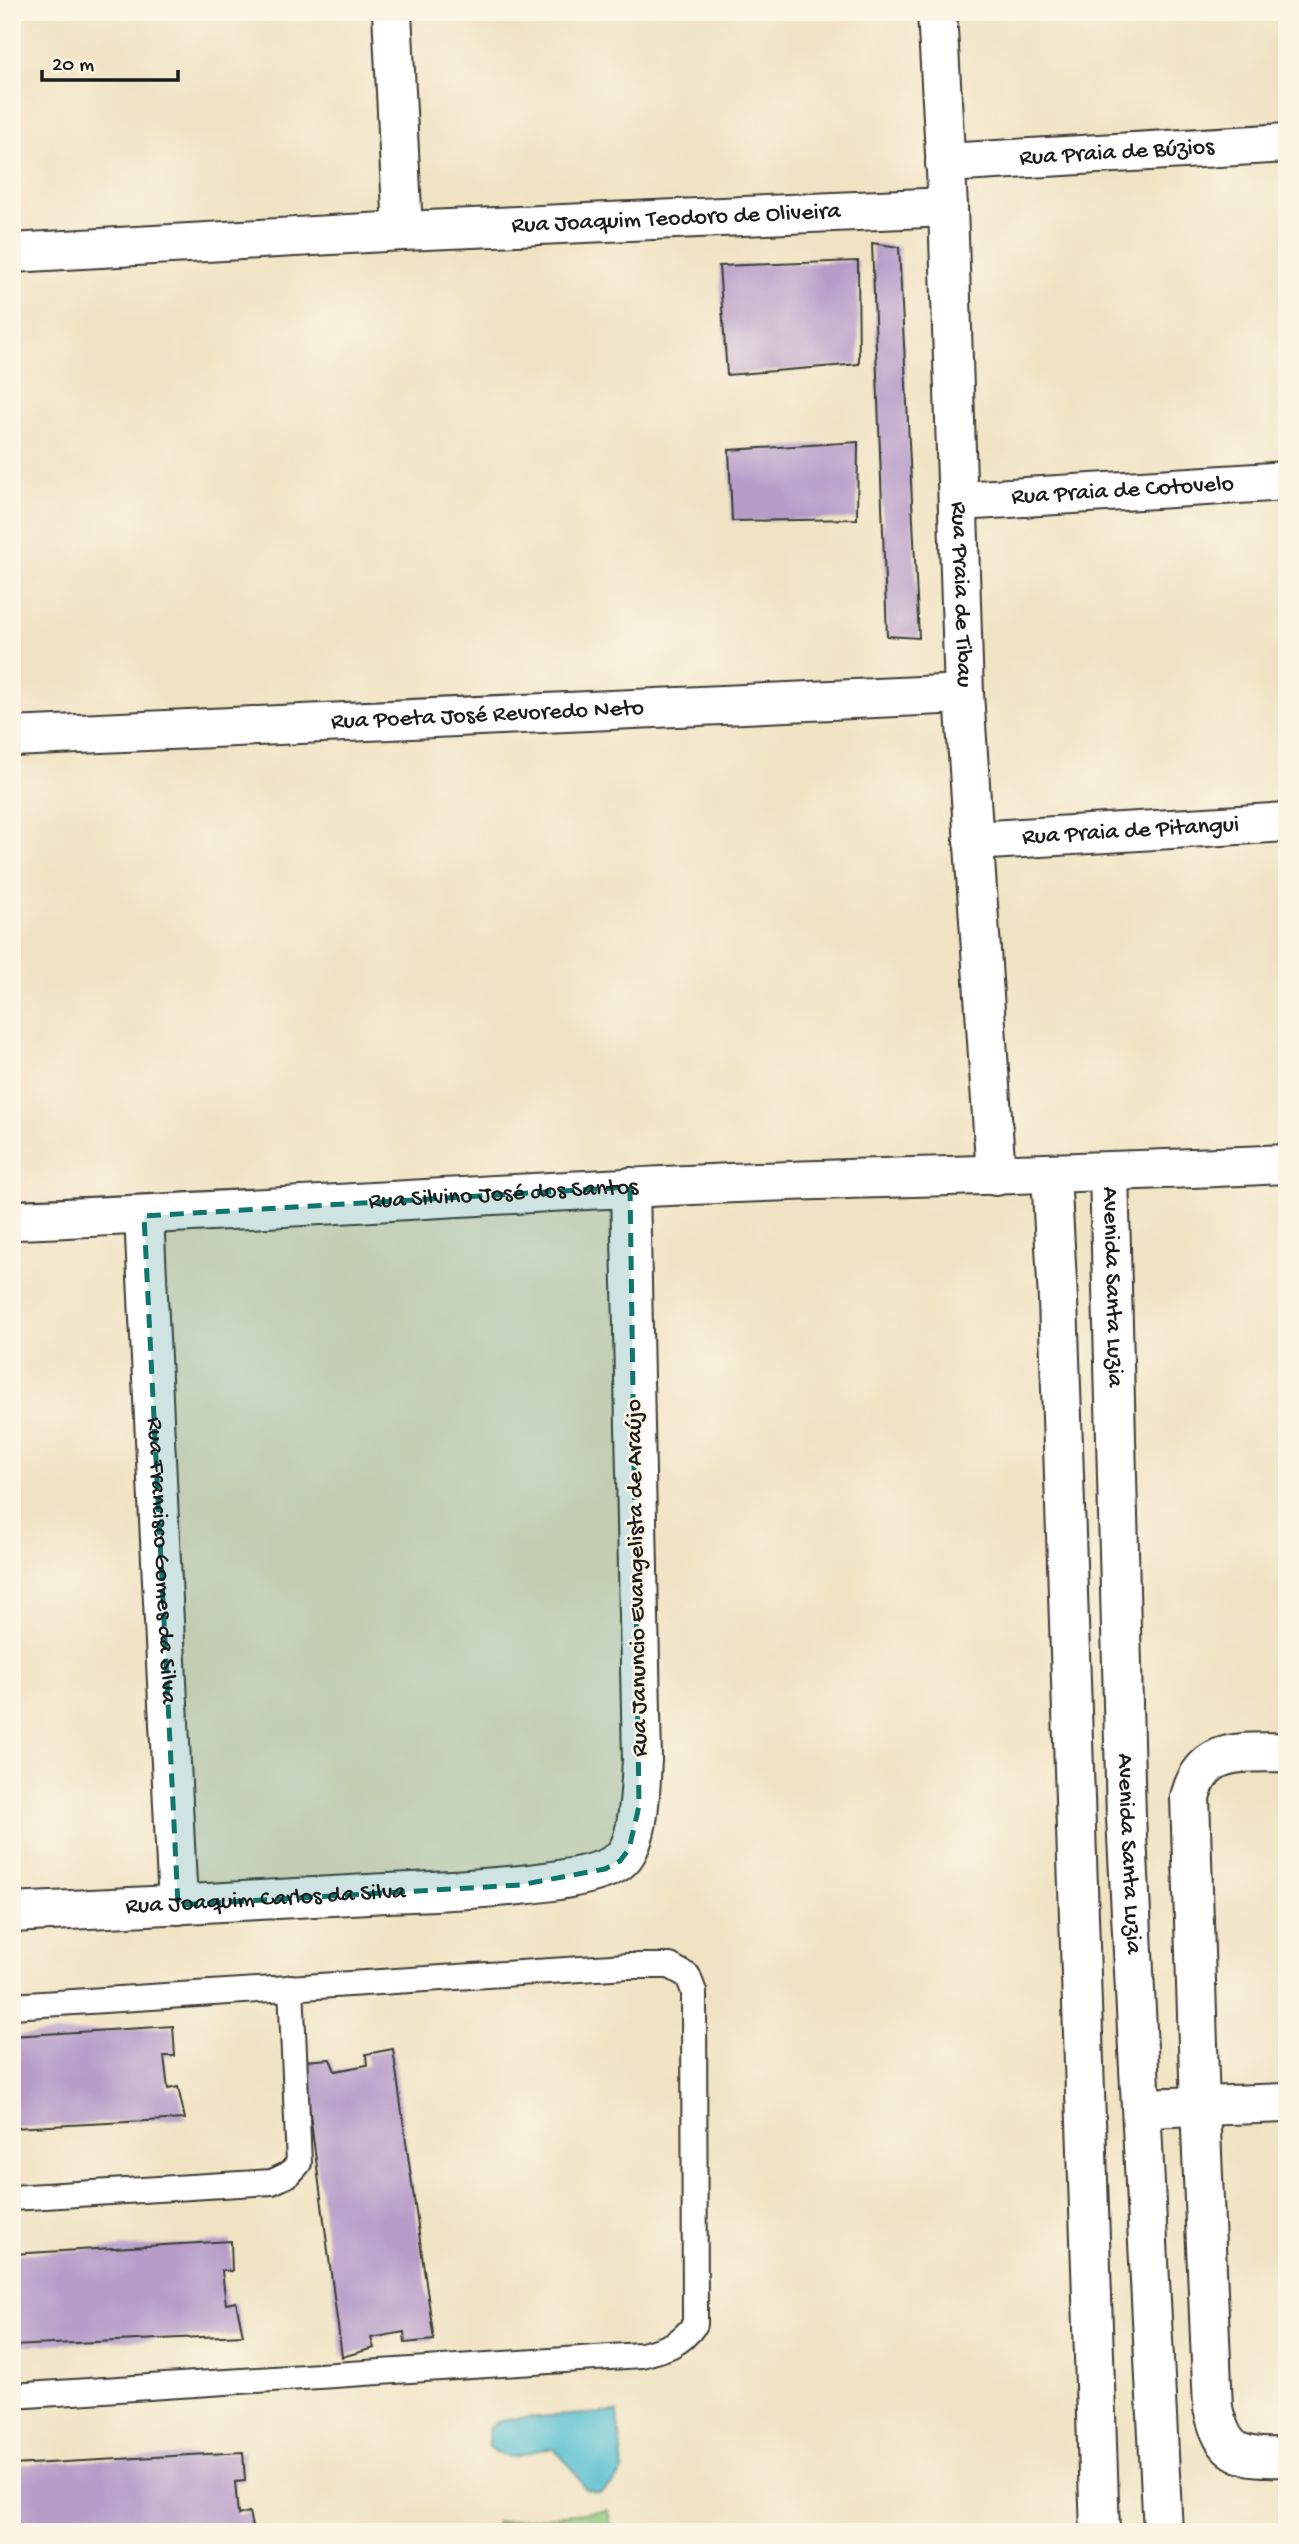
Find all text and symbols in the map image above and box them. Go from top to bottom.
scale bar [42,38,178,82]
text: 20 m [52,54,94,79]
street label: Rua Praia de Búzios [1019,133,1216,173]
street label: Rua Joaquim Teodoro de Oliveira [511,197,842,241]
street label: Rua Praia de Cotovelo [1011,470,1235,512]
street label: Rua Praia de Tibau [943,501,978,688]
street label: Rua Poeta José Revoredo Neto [330,694,645,737]
street label: Rua Praia de Pitangui [1021,810,1240,852]
street label: Rua Silvino José dos Santos [368,1173,640,1217]
street label: Avenida Santa Luzia [1095,1186,1129,1388]
street label: Rua Januncio Evangelista de Araújo [620,1399,656,1757]
street label: Rua Francisco Gomes da Silva [139,1416,183,1705]
street label: Avenida Santa Luzia [1110,1753,1148,1955]
street label: Rua Joaquim Carlos da Silva [125,1878,407,1922]

